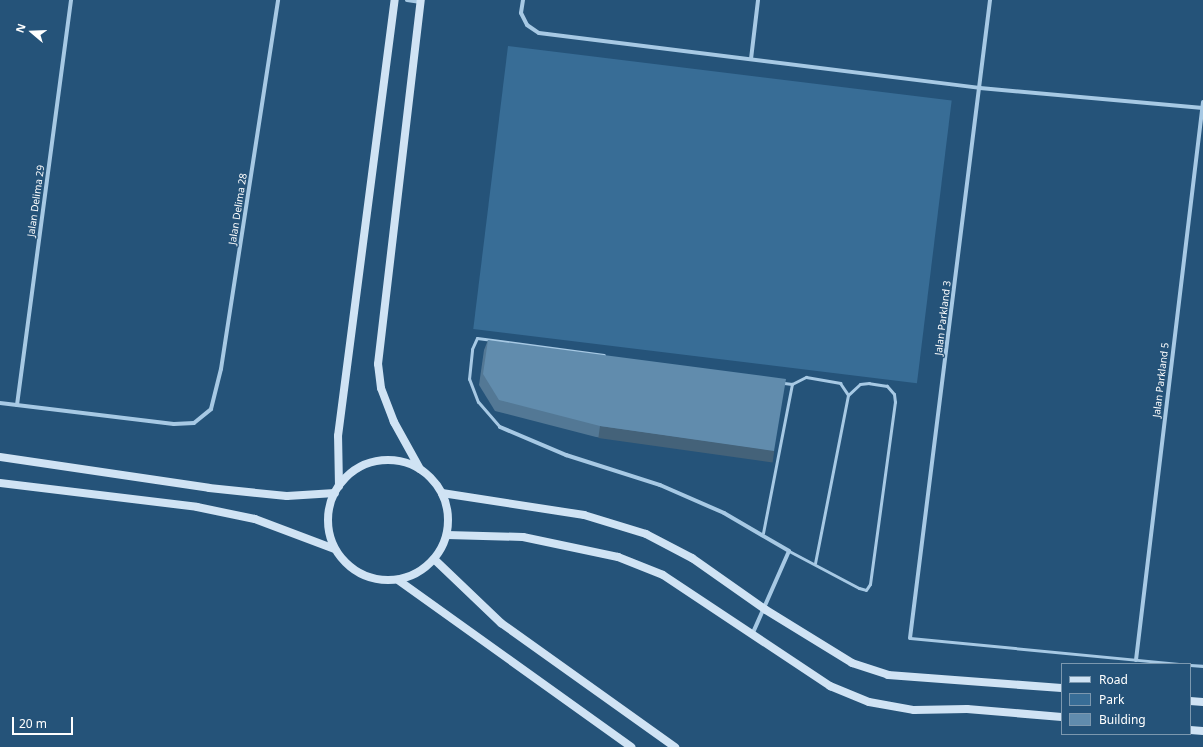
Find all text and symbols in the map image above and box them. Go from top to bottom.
north arrow [12,12,52,52]
text: N [12,21,29,35]
street label: Jalan Delima 29 [25,164,47,238]
street label: Jalan Delima 28 [226,172,250,246]
street label: Jalan Parkland 3 [932,280,954,356]
street label: Jalan Parkland 5 [1150,342,1172,418]
legend [1061,663,1191,735]
text: Road [1099,671,1128,688]
text: Park [1099,691,1124,708]
scale bar [14,709,75,735]
text: Building [1099,711,1146,728]
text: 20 m [19,715,47,732]

